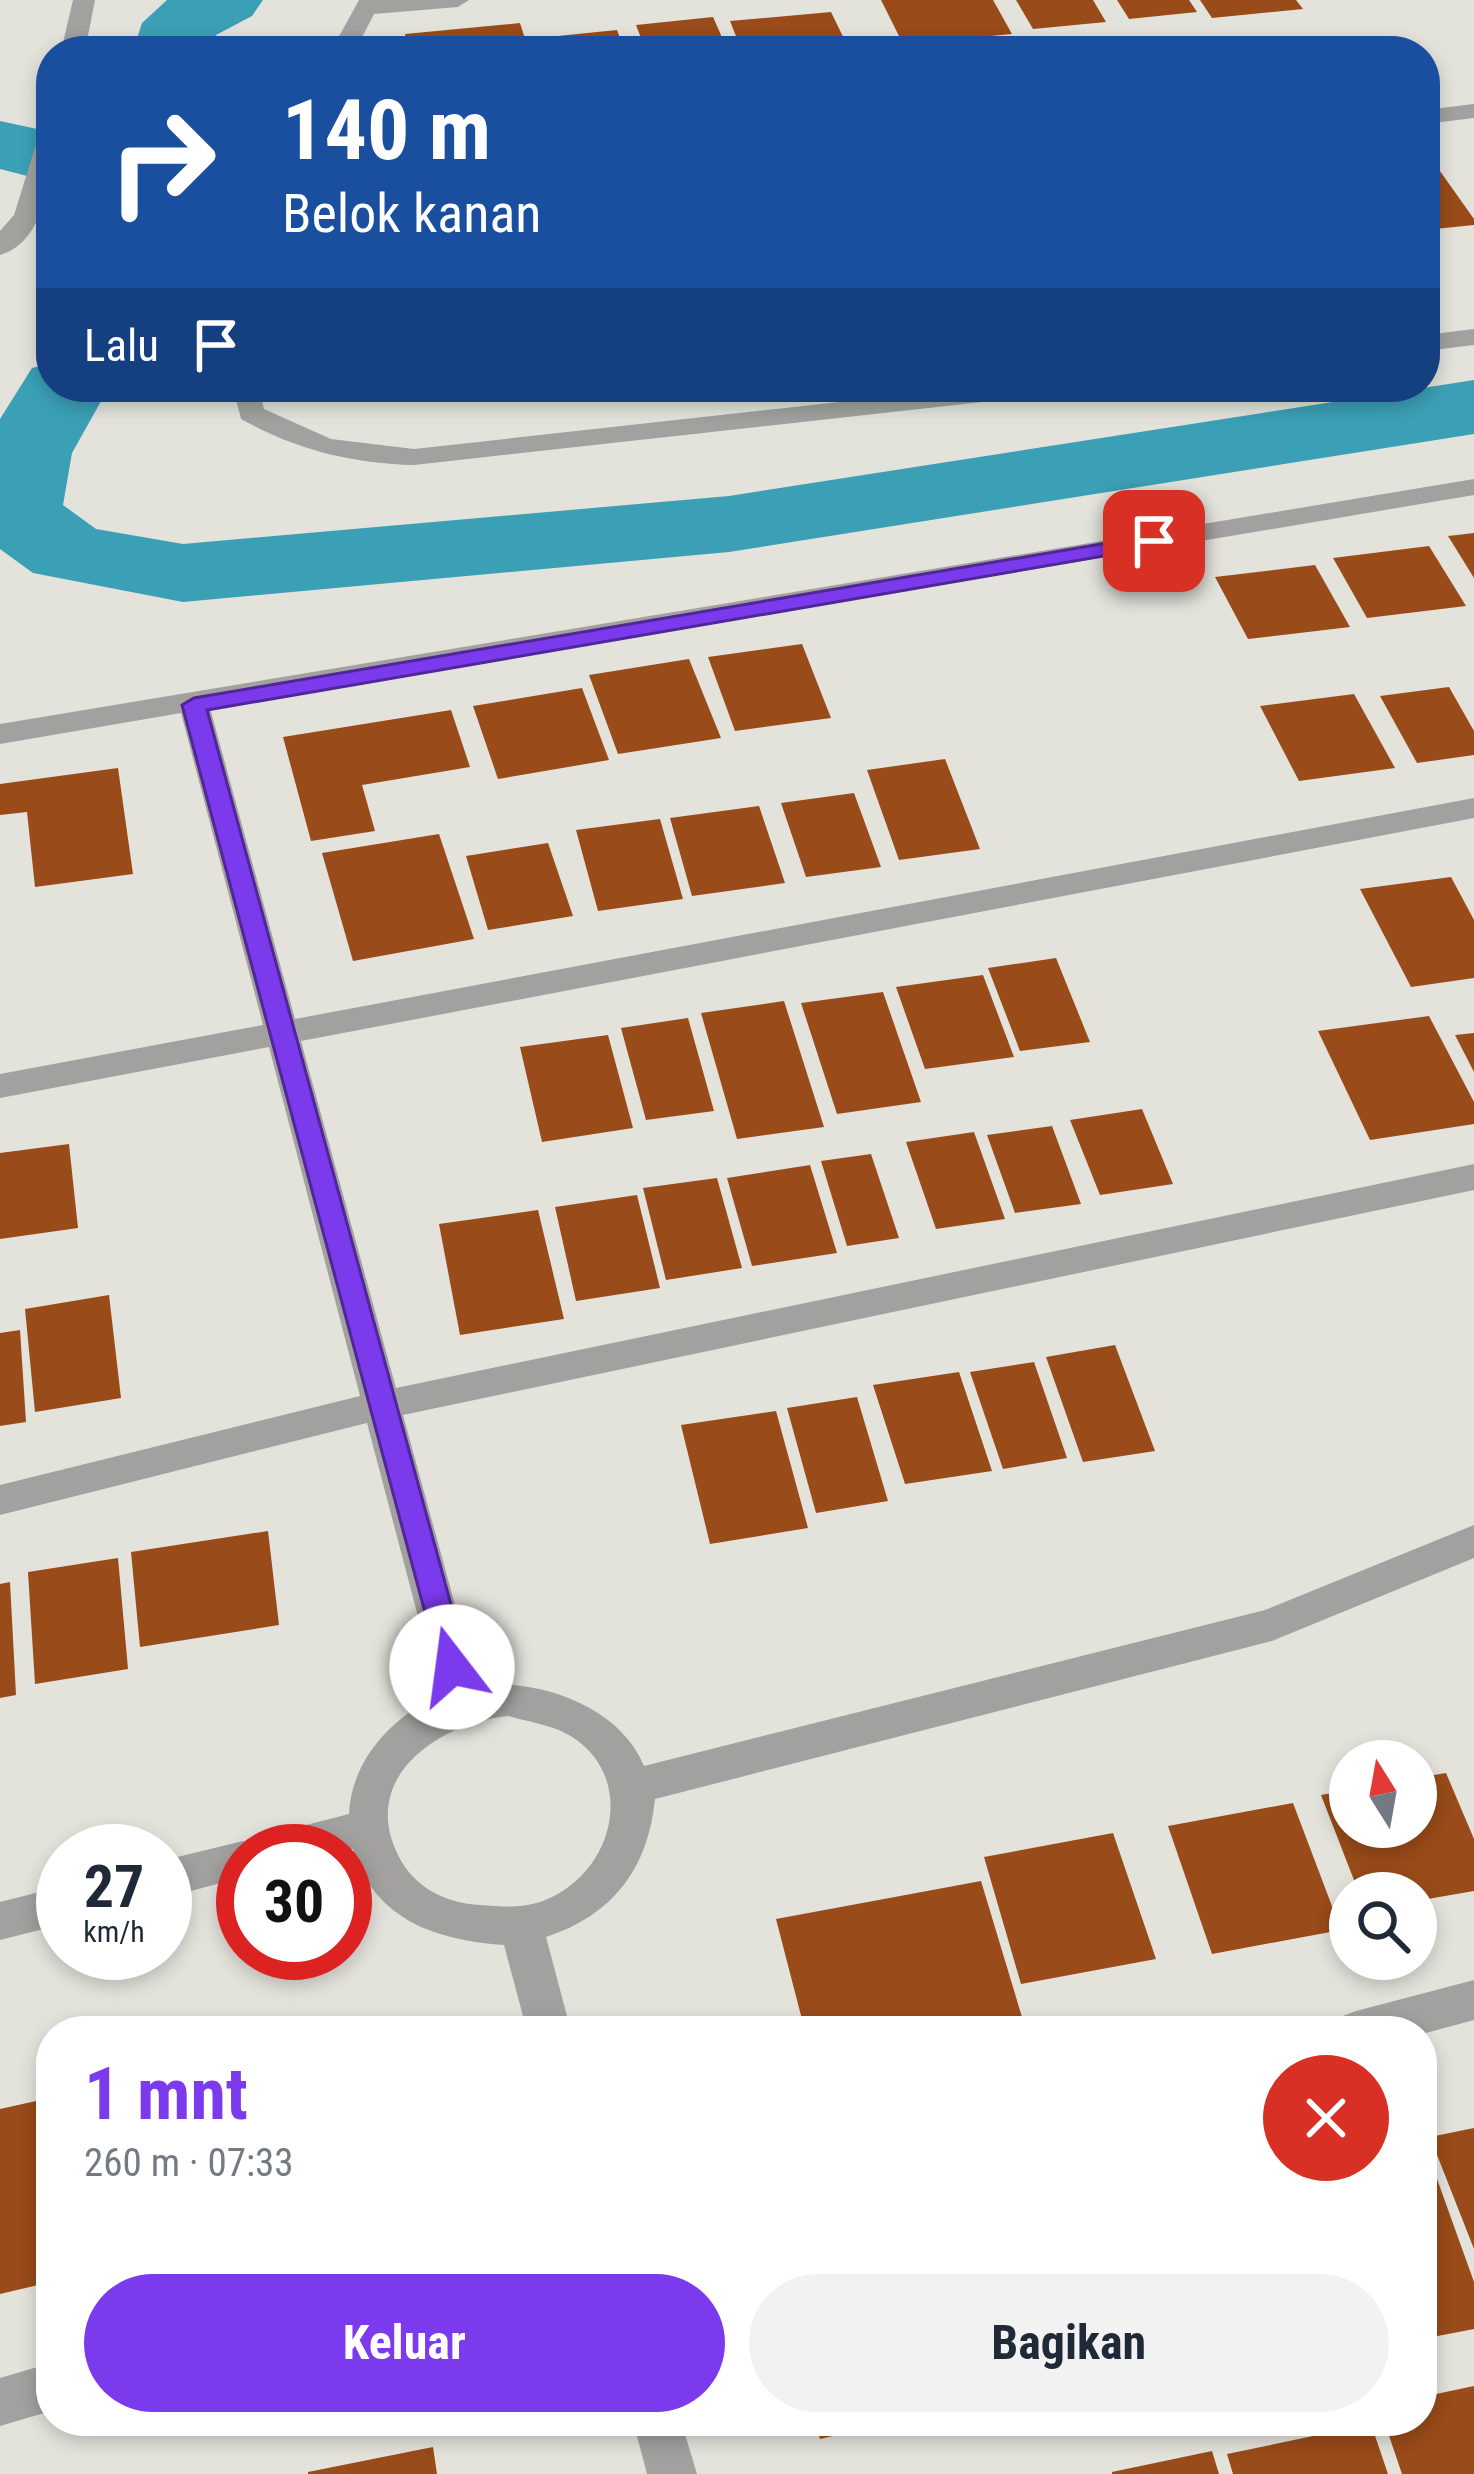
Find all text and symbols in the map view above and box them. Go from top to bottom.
text: 140 m [282,81,491,180]
icon: right [84,84,240,240]
text: Belok kanan [282,182,541,245]
icon: arrive [183,312,249,378]
text: Lalu [84,319,159,372]
pin [1103,490,1205,592]
icon: arrive [1121,508,1187,574]
position arrow [389,1604,515,1730]
north arrow [1329,1740,1437,1848]
map controls [1329,1740,1437,1980]
speed limit sign: 30 [216,1824,372,1980]
text: 27 [84,1851,144,1922]
button: search [1329,1872,1437,1980]
text: km/h [83,1914,145,1949]
text: 1 mnt [84,2052,248,2137]
button: close [1263,2055,1389,2181]
text: 260 m · 07:33 [84,2140,294,2186]
button: Keluar [84,2274,725,2412]
button: Bagikan [749,2274,1389,2412]

